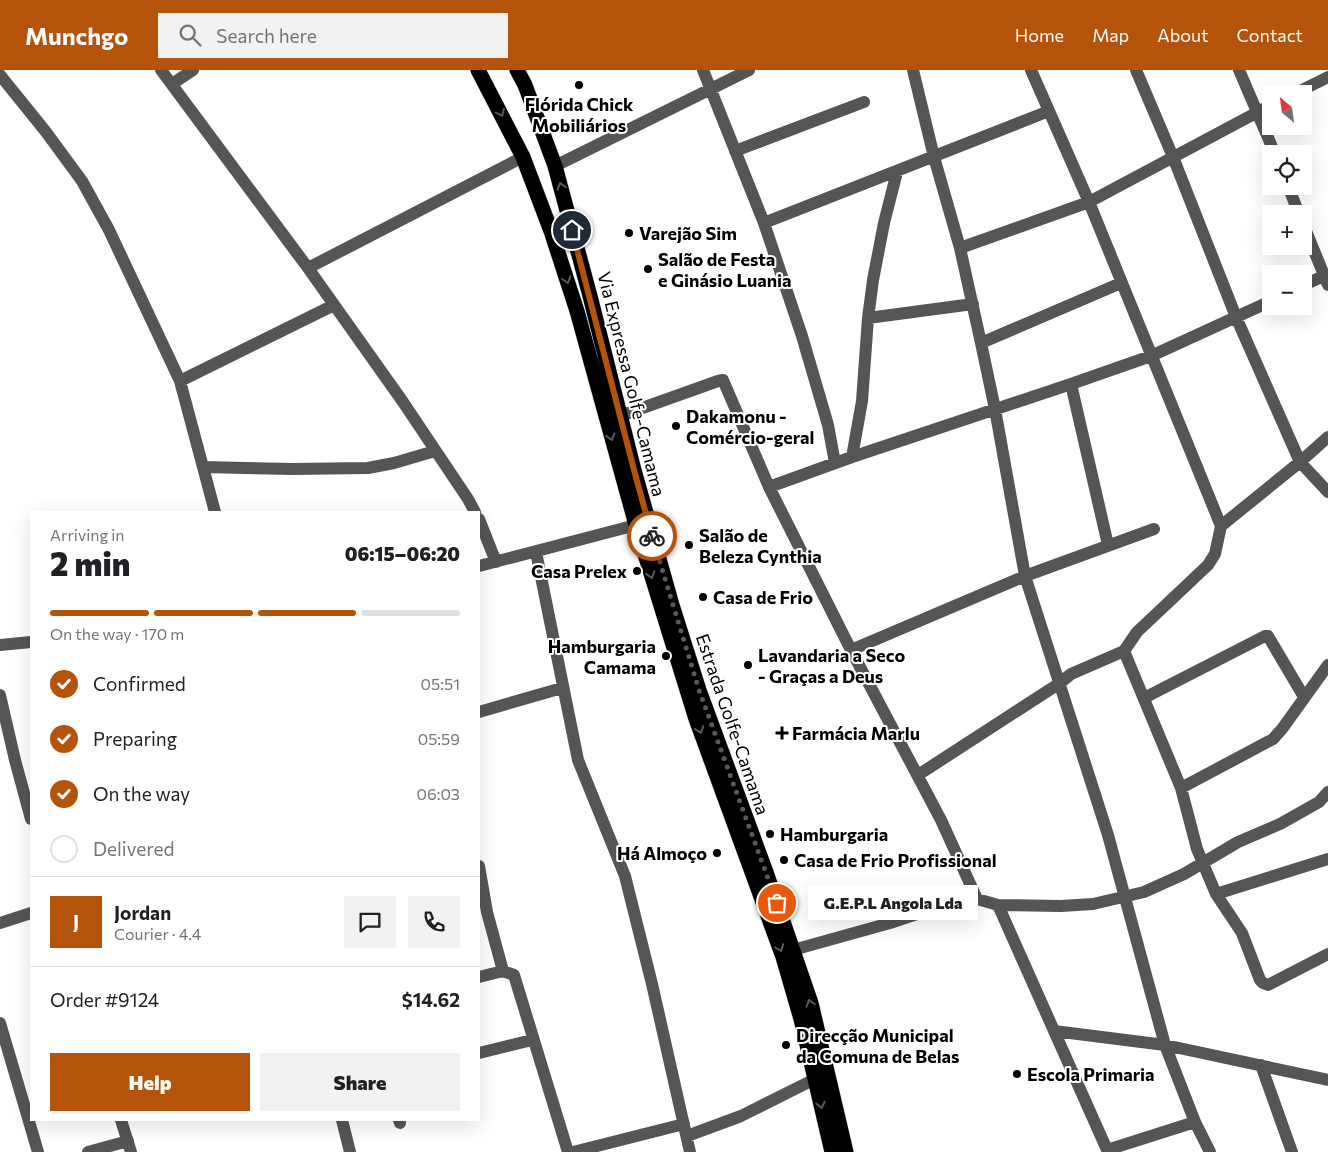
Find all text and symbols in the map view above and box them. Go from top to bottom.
search box [158,13,508,58]
text: Munchgo [25,21,128,50]
icon: search [176,21,204,49]
text: Search here [216,24,317,47]
text: Home [1015,24,1064,46]
text: Map [1092,24,1129,46]
text: About [1157,24,1209,46]
text: Contact [1237,24,1303,46]
marker: Flórida Chick Mobiliários [573,79,585,91]
north arrow [1262,85,1312,135]
map controls [1262,85,1312,315]
place label: Flórida Chick Mobiliários [525,93,634,136]
one-way arrow [495,108,505,117]
button: locate [1262,145,1312,195]
one-way arrow [556,182,566,190]
button: + [1262,205,1312,255]
pin [551,209,593,251]
icon: home [558,216,586,244]
place label: Varejão Sim [639,222,737,244]
marker: Varejão Sim [623,227,635,239]
place label: Salão de Festa e Ginásio Luania [658,248,792,291]
marker: Salão de Festa e Ginásio Luania [642,263,654,275]
button: − [1262,265,1312,315]
street label: Via Expressa Golfe-Camama [593,269,671,499]
one-way arrow [561,276,571,284]
place label: Dakamonu - Comércio-geral [686,405,814,448]
marker: Dakamonu - Comércio-geral [670,420,682,432]
one-way arrow [605,432,615,440]
courier [627,511,677,561]
icon: bike [638,522,666,550]
place label: Salão de Beleza Cynthia [699,524,822,567]
text: Arriving in [50,525,124,544]
marker: Salão de Beleza Cynthia [683,539,695,551]
text: 06:15–06:20 [345,542,460,565]
text: 2 min [50,543,130,583]
place label: Casa Prelex [531,560,627,582]
marker: Casa Prelex [631,565,643,577]
one-way arrow [646,570,656,579]
place label: Casa de Frio [713,586,813,608]
marker: Casa de Frio [697,591,709,603]
text: On the way · 170 m [50,624,184,643]
street label: Estrada Golfe-Camama [692,631,774,817]
place label: Hamburgaria Camama [548,635,656,678]
place label: Lavandaria a Seco - Graças a Deus [758,644,906,687]
marker: Hamburgaria Camama [660,650,672,662]
marker: Lavandaria a Seco - Graças a Deus [742,659,754,671]
icon: check [50,670,78,698]
text: Confirmed [93,672,186,695]
text: 05:51 [421,674,460,693]
place label: Farmácia Marlu [792,722,920,744]
icon: check [50,725,78,753]
one-way arrow [694,725,704,734]
text: Preparing [93,727,177,750]
marker: Farmácia Marlu [776,727,788,739]
text: 05:59 [418,729,460,748]
icon: check [50,780,78,808]
text: On the way [93,782,190,805]
text: 06:03 [417,784,460,803]
place label: Hamburgaria [780,823,888,845]
marker: Hamburgaria [764,828,776,840]
text: Delivered [93,837,174,860]
place label: Há Almoço [617,842,707,864]
marker: Há Almoço [711,847,723,859]
place label: Casa de Frio Profissional [794,849,997,871]
marker: Casa de Frio Profissional [778,854,790,866]
pin [756,882,798,924]
callout: G.E.P.L Angola Lda [807,886,977,920]
icon: bag [763,889,791,917]
text: G.E.P.L Angola Lda [824,893,962,912]
button: chat [344,896,396,948]
button: phone [408,896,460,948]
text: Jordan [114,901,171,924]
text: J [73,910,79,933]
text: Courier · 4.4 [114,924,201,943]
one-way arrow [774,944,784,952]
text: Order #9124 [50,988,159,1011]
text: $14.62 [402,988,460,1011]
one-way arrow [806,999,816,1007]
place label: Direcção Municipal da Comuna de Belas [796,1024,959,1067]
marker: Direcção Municipal da Comuna de Belas [780,1039,792,1051]
button: Help [50,1053,250,1111]
button: Share [260,1053,460,1111]
place label: Escola Primaria [1027,1063,1155,1085]
marker: Escola Primaria [1011,1068,1023,1080]
one-way arrow [815,1101,826,1110]

